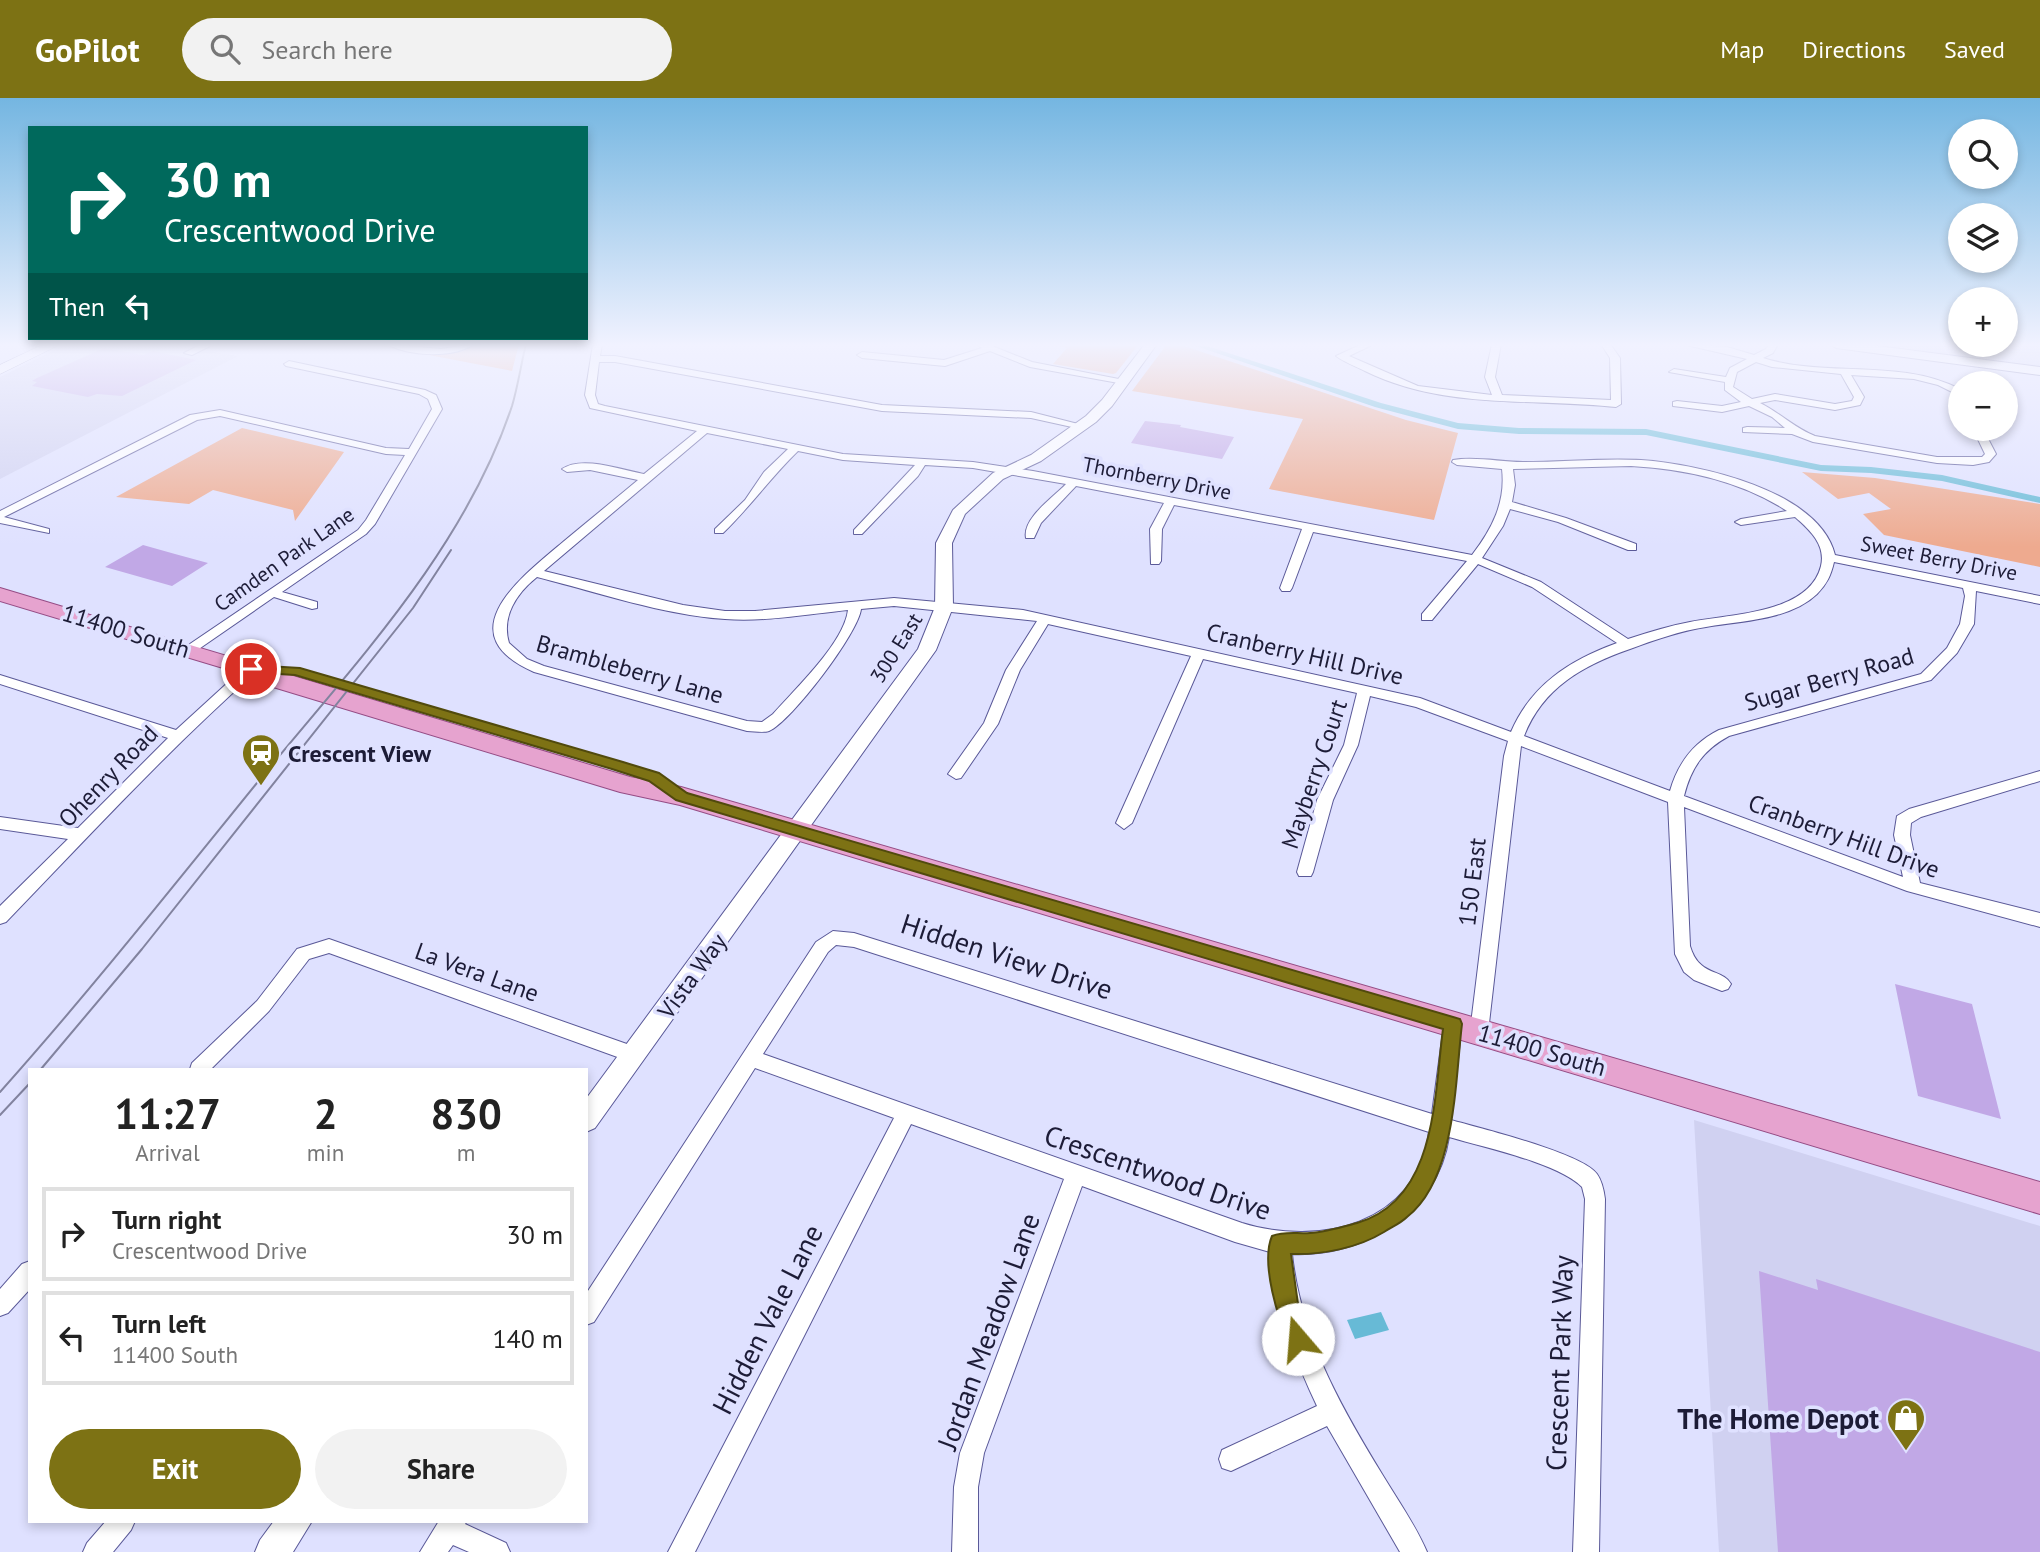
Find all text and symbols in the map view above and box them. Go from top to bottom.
search box [182,18,672,81]
text: GoPilot [35,28,140,71]
icon: search [206,30,244,68]
text: Search here [262,33,393,66]
text: Map [1720,34,1764,65]
text: Directions [1802,34,1906,65]
text: Saved [1944,34,2005,65]
map controls [1948,119,2018,441]
button: search [1948,119,2018,189]
text: 30 m [164,147,271,211]
icon: right [49,154,140,245]
button: layers [1948,203,2018,273]
text: Crescentwood Drive [164,209,436,251]
icon: left [119,287,157,325]
button: + [1948,287,2018,357]
text: Then [49,290,105,323]
button: − [1948,371,2018,441]
street label: Thornberry Drive [1080,450,1234,506]
street label: Camden Park Lane [209,501,359,617]
street label: Sweet Berry Drive [1858,530,2020,586]
street label: 11400 South [59,597,193,665]
street label: 300 East [864,608,928,688]
street label: Cranberry Hill Drive [1203,616,1407,692]
street label: Brambleberry Lane [533,627,727,711]
pin [221,639,281,699]
street label: Sugar Berry Road [1741,640,1917,718]
icon: arrive [232,650,270,688]
street label: Mayberry Court [1274,695,1354,853]
street label: Ohenry Road [52,718,164,834]
station icon: Crescent View [240,732,282,787]
place label: Crescent View [288,738,432,769]
street label: Cranberry Hill Drive [1744,787,1944,885]
street label: 150 East [1451,836,1493,928]
street label: Hidden View Drive [897,904,1117,1008]
street label: Vista Way [650,927,733,1026]
street label: La Vera Lane [411,935,543,1009]
street label: 11400 South [1474,1017,1610,1083]
text: 11:27 [114,1086,221,1141]
text: 2 [314,1086,337,1141]
text: 830 [430,1086,502,1141]
street label: Crescentwood Drive [1040,1116,1276,1228]
text: Arrival [135,1138,200,1167]
text: min [307,1138,344,1167]
text: m [457,1138,475,1167]
text: Turn right [112,1203,221,1236]
street label: Jordan Meadow Lane [928,1208,1048,1455]
icon: right [53,1215,91,1253]
text: 30 m [507,1218,563,1251]
street label: Hidden Vale Lane [703,1218,831,1420]
text: Crescentwood Drive [112,1236,307,1265]
street label: Crescent Park Way [1537,1254,1581,1472]
position arrow [1261,1302,1335,1376]
text: Turn left [112,1307,206,1340]
icon: left [53,1319,91,1357]
text: 140 m [492,1322,563,1355]
text: 11400 South [112,1340,238,1369]
shop icon: The Home Depot [1885,1397,1927,1452]
place label: The Home Depot [1677,1400,1879,1437]
button: Exit [49,1429,301,1509]
button: Share [315,1429,567,1509]

